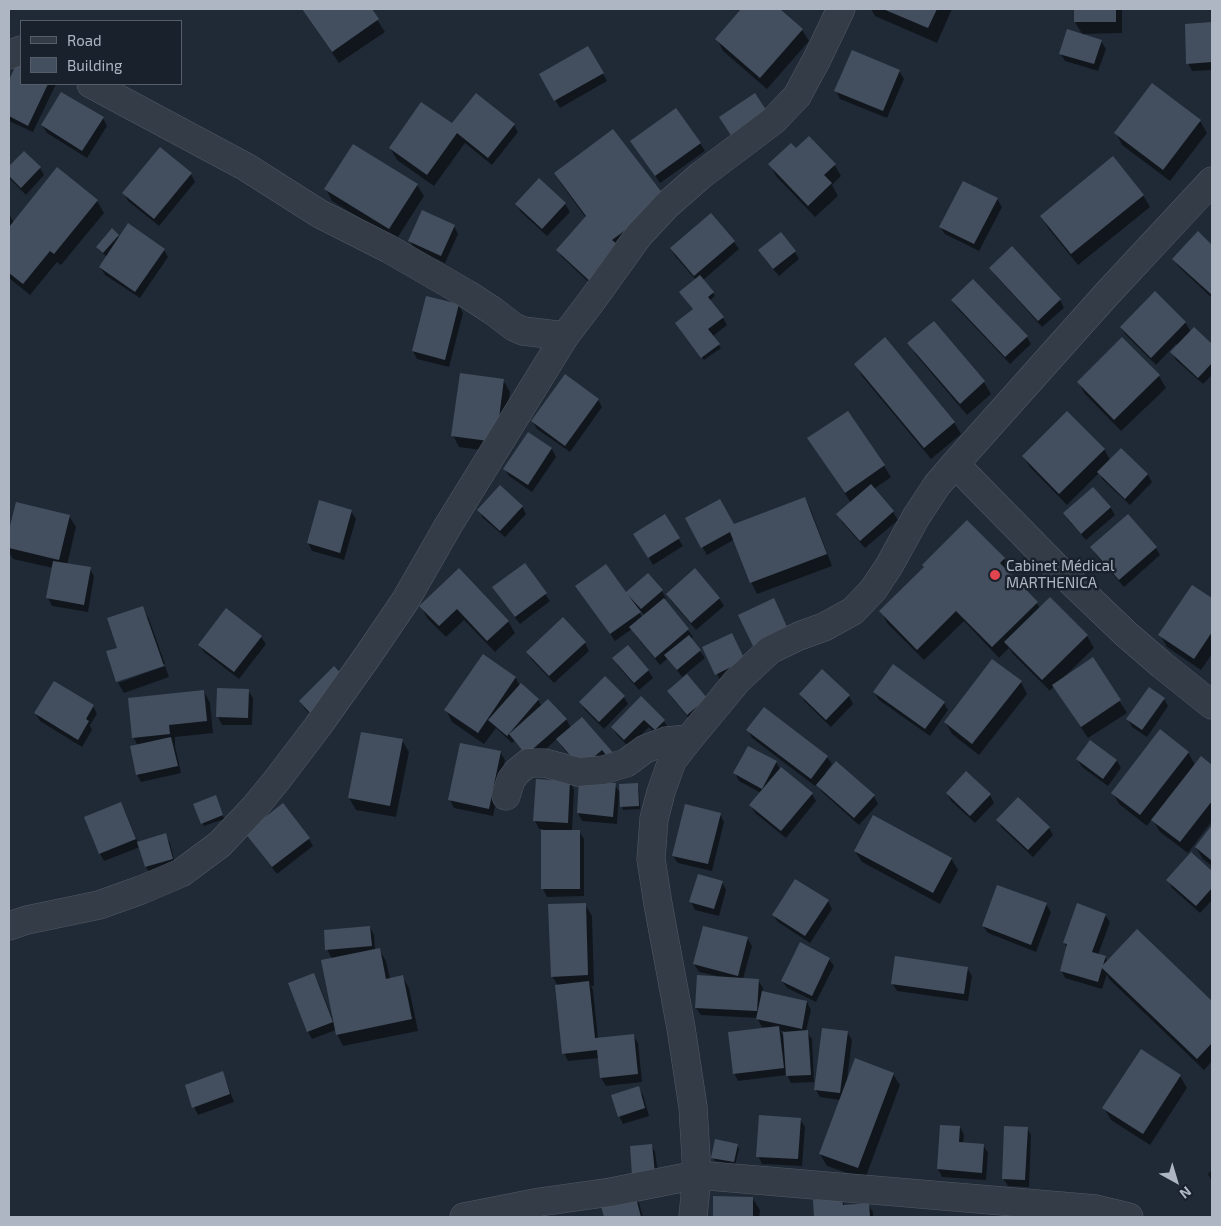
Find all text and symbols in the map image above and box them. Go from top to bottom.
legend [20,20,182,85]
text: Road [67,31,102,49]
text: Building [67,56,122,74]
place label: Cabinet Médical MARTHENICA [1006,557,1114,592]
marker: Cabinet Médical MARTHENICA [988,568,1002,582]
north arrow [1151,1156,1201,1206]
text: N [1176,1183,1195,1203]

